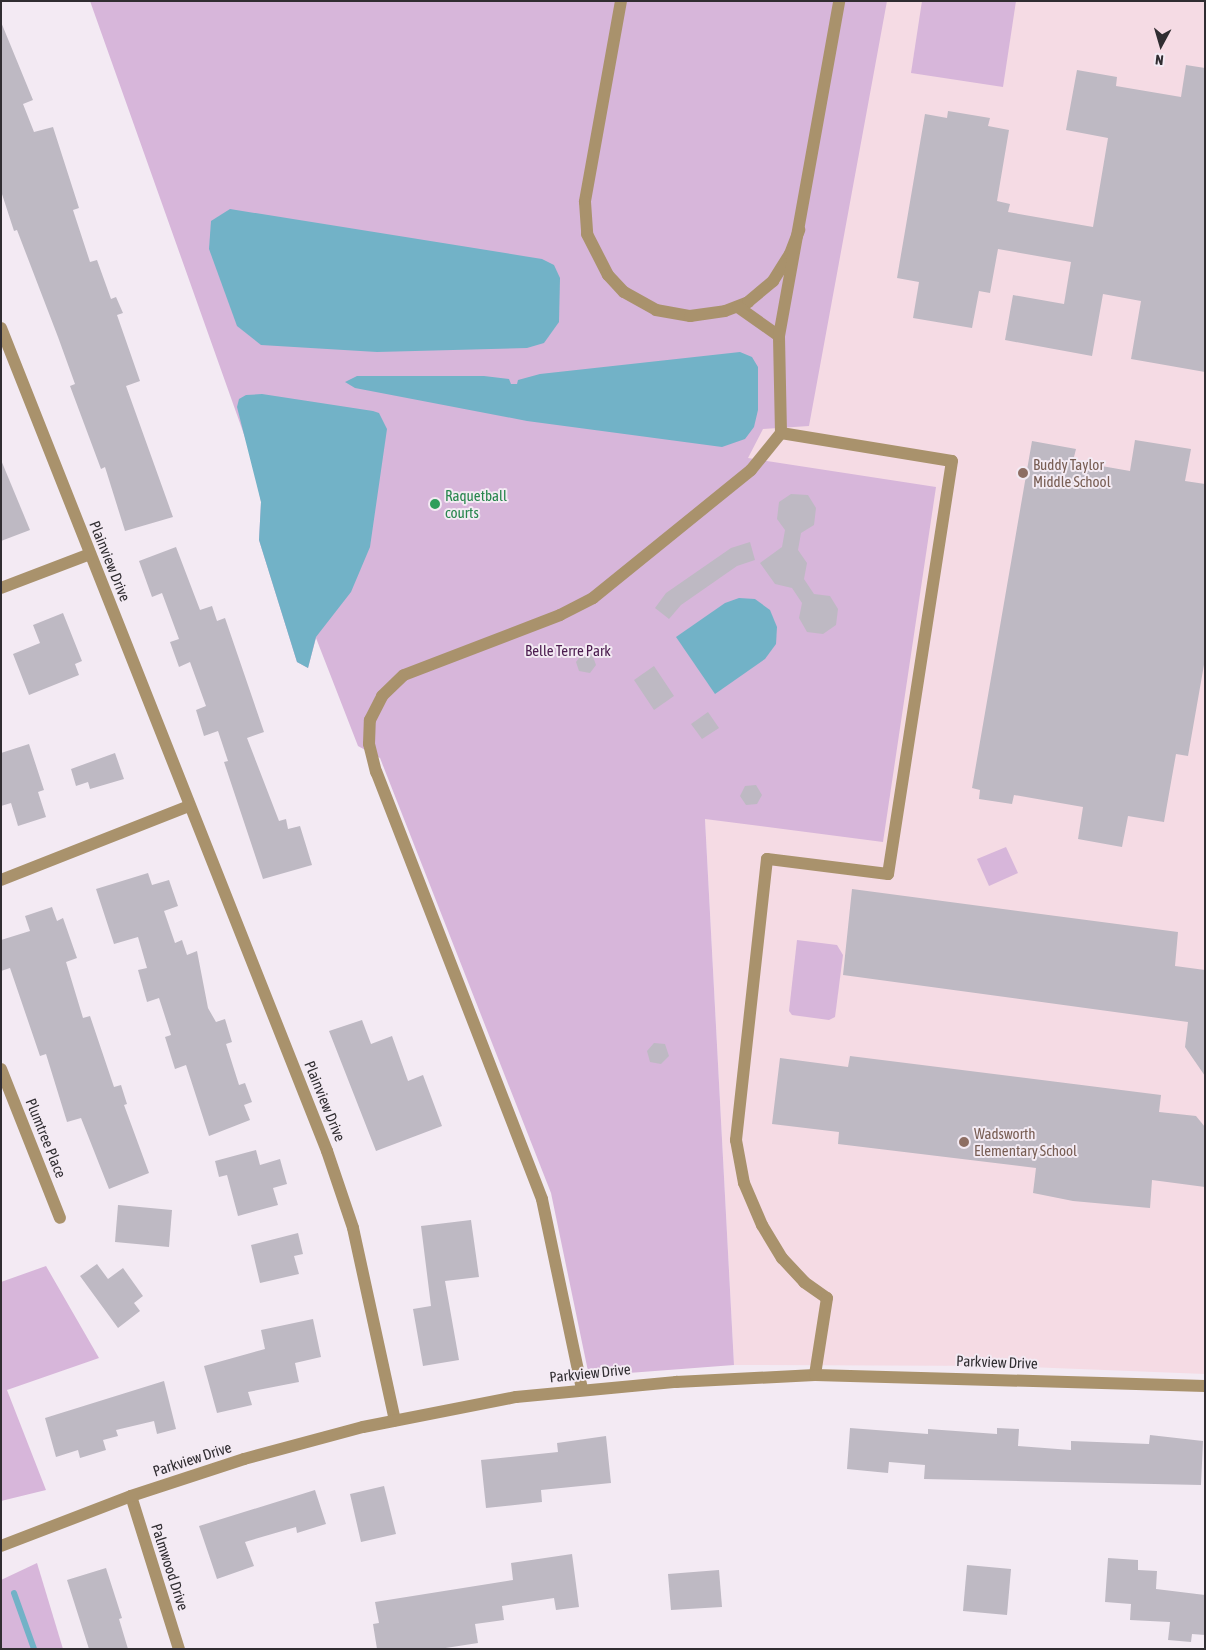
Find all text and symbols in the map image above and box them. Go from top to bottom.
north arrow [1136,20,1186,70]
text: N [1154,52,1164,68]
place label: Buddy Taylor Middle School [1033,455,1111,490]
marker: Buddy Taylor Middle School [1017,467,1029,479]
place label: Raquetball courts [445,486,507,521]
marker: Raquetball courts [429,498,441,510]
street label: Plainview Drive [86,518,134,604]
park label: Belle Terre Park [525,642,611,660]
street label: Plainview Drive [301,1058,349,1144]
street label: Plumtree Place [22,1096,70,1180]
place label: Wadsworth Elementary School [974,1124,1077,1159]
marker: Wadsworth Elementary School [958,1136,970,1148]
street label: Parkview Drive [956,1352,1038,1372]
street label: Parkview Drive [549,1360,631,1386]
street label: Parkview Drive [150,1438,234,1480]
street label: Palmwood Drive [148,1521,192,1613]

